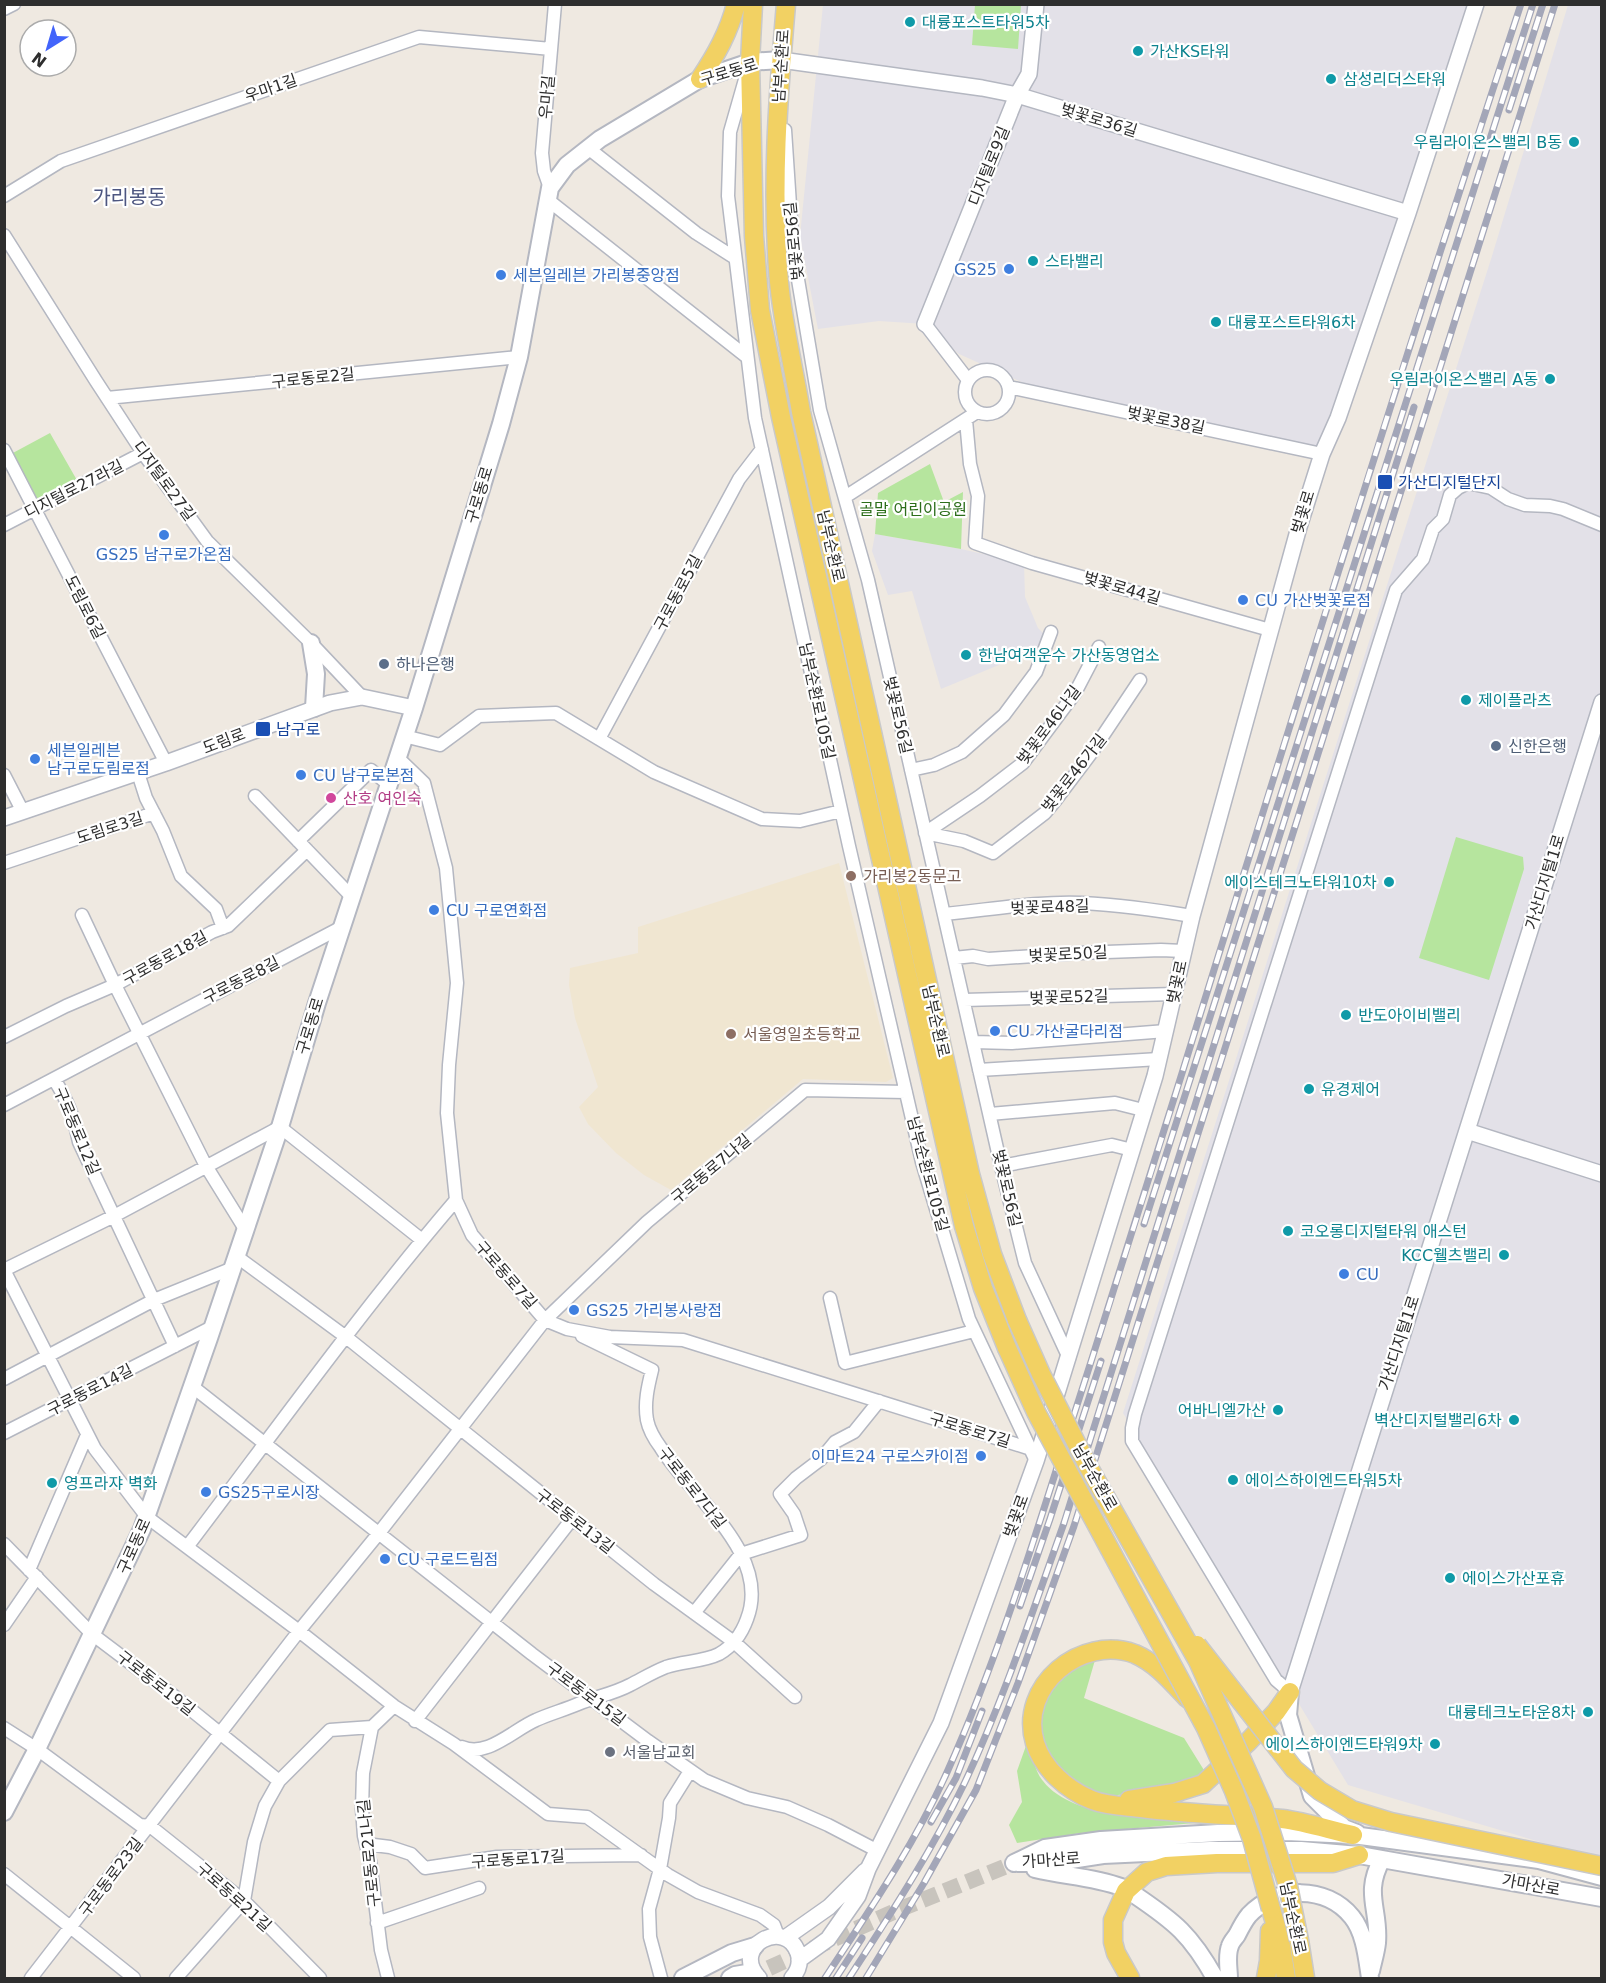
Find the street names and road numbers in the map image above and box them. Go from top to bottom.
street label: 남부순환로 [769,28,793,103]
street label: 구로동로 [698,54,760,90]
street label: 우마1길 [242,70,300,106]
street label: 우마길 [536,74,558,120]
street label: 벚꽃로36길 [1058,99,1140,141]
street label: 디지털로9길 [964,124,1014,208]
street label: 벚꽃로56길 [780,201,808,281]
street label: 구로동로2길 [270,364,356,392]
street label: 벚꽃로38길 [1125,402,1207,438]
street label: 디지털로27길 [129,437,199,525]
street label: 디지털로27라길 [21,456,127,522]
street label: 구로동로 [461,464,497,526]
street label: 벚꽃로 [1287,488,1319,536]
street label: 남부순환로 [813,508,849,584]
street label: 구로동로5길 [650,552,706,634]
street label: 벚꽃로44길 [1081,568,1163,608]
street label: 도림로6길 [61,572,109,642]
street label: 남부순환로105길 [795,641,839,761]
street label: 벚꽃로56길 [880,674,916,756]
street label: 벚꽃로46나길 [1013,682,1085,768]
street label: 도림로 [200,724,248,758]
street label: 벚꽃로46가길 [1038,730,1110,816]
street label: 도림로3길 [74,808,146,848]
street label: 가산디지털1로 [1522,832,1569,932]
street label: 벚꽃로48길 [1010,896,1090,918]
street label: 구로동로18길 [119,927,211,989]
street label: 벚꽃로50길 [1028,942,1108,966]
street label: 구로동로8길 [199,953,283,1007]
street label: 벚꽃로 [1163,958,1191,1006]
street label: 남부순환로 [918,983,954,1059]
street label: 벚꽃로52길 [1029,986,1109,1008]
street label: 구로동로 [292,995,328,1057]
street label: 구로동로12길 [50,1084,104,1178]
street label: 남부순환로105길 [903,1114,953,1234]
street label: 구로동로7나길 [667,1130,755,1208]
street label: 벚꽃로56길 [989,1147,1025,1229]
street label: 구로동로7길 [471,1237,541,1313]
street label: 가산디지털1로 [1375,1293,1423,1393]
street label: 구로동로14길 [44,1360,136,1420]
street label: 구로동로7길 [927,1409,1013,1451]
street label: 남부순환로 [1069,1440,1121,1514]
street label: 구로동로7다길 [654,1443,730,1533]
street label: 구로동로13길 [532,1485,618,1557]
street label: 벚꽃로 [1000,1492,1033,1540]
street label: 구로동로 [113,1515,155,1577]
street label: 구로동로19길 [113,1647,199,1719]
street label: 구로동로15길 [543,1658,629,1730]
street label: 구로동로21나길 [354,1798,384,1908]
street label: 구로동로23길 [75,1834,147,1920]
street label: 구로동로17길 [470,1846,566,1872]
street label: 가마산로 [1021,1848,1081,1872]
street label: 구로동로21길 [193,1859,275,1935]
street label: 가마산로 [1500,1871,1562,1900]
street label: 남부순환로 [1276,1880,1310,1956]

